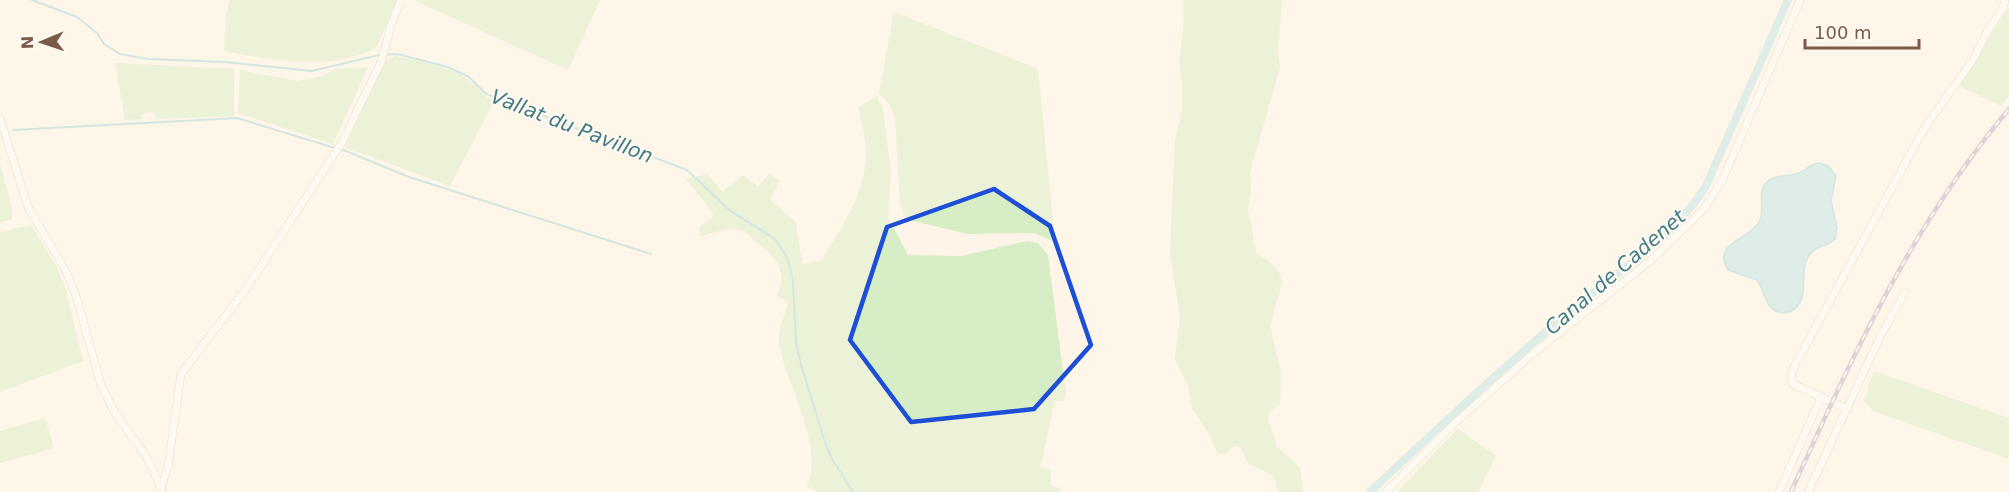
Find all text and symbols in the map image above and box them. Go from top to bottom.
north arrow [12,12,72,72]
scale bar [1805,12,1919,50]
text: 100 m [1814,22,1872,43]
text: N [18,35,37,50]
water label: Vallat du Pavillon [488,84,656,168]
water label: Canal de Cadenet [1540,204,1691,340]

